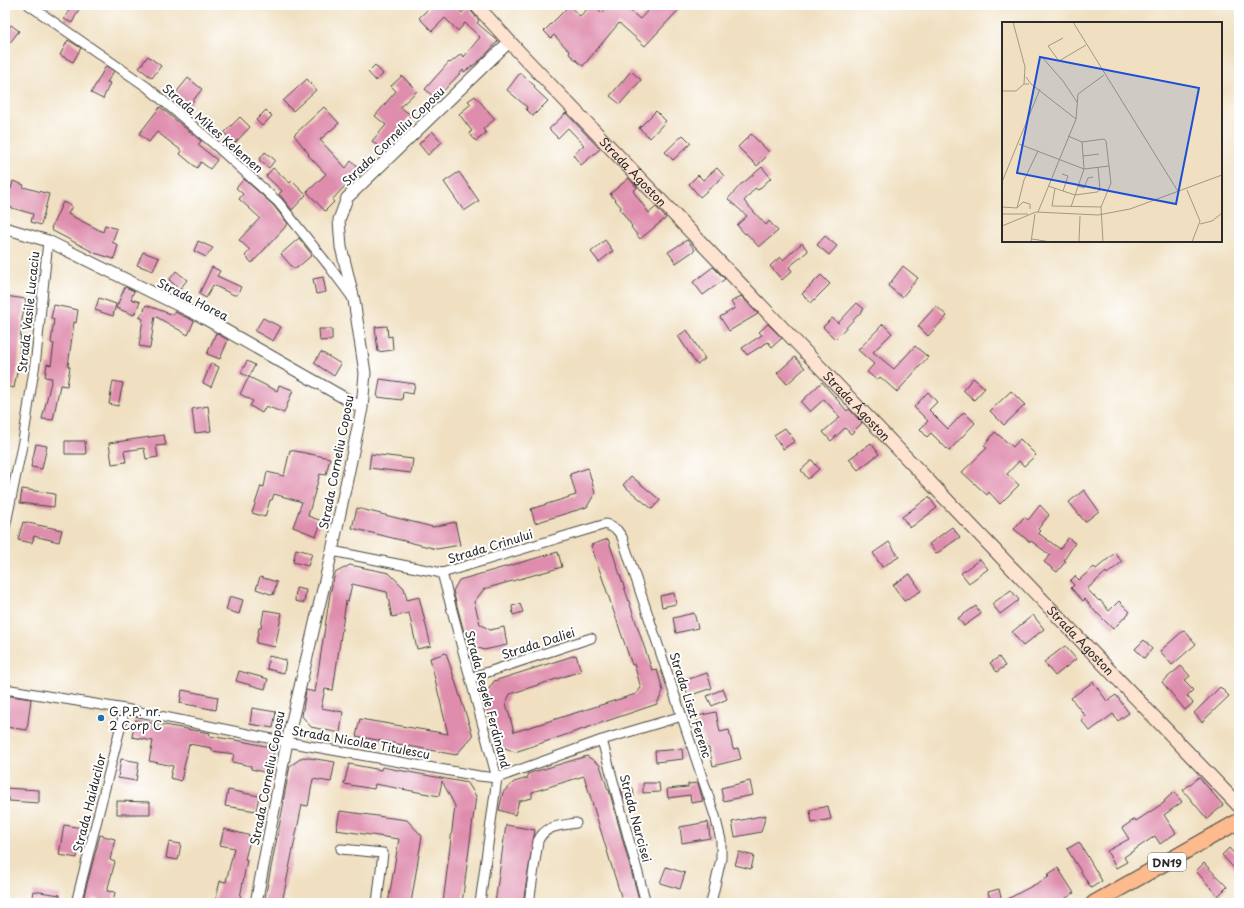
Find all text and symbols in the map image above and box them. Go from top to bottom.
inset map [1002,22,1222,242]
street label: Strada Mikes Kelemen [159,79,267,177]
street label: Strada Corneliu Coposu [338,82,448,190]
street label: Strada Ágoston [595,133,671,210]
street label: Strada Vasile Lucaciu [13,250,43,374]
street label: Strada Horea [154,273,232,325]
street label: Strada Ágoston [819,367,895,445]
street label: Strada Corneliu Coposu [314,393,358,531]
street label: Strada Crinului [445,524,535,568]
street label: Strada Ágoston [1043,601,1118,679]
street label: Strada Daliei [499,623,577,663]
street label: Strada Regele Ferdinand [461,628,515,770]
street label: Strada Liszt Ferenc [665,650,717,760]
place label: G.P.P. nr. 2 Corp C [109,702,162,734]
street label: Strada Corneliu Coposu [245,709,289,847]
marker: G.P.P. nr. 2 Corp C [96,713,106,723]
street label: Strada Nicolae Titulescu [290,721,432,763]
street label: Strada Haiducilor [68,751,110,855]
street label: Strada Narcisei [616,772,656,864]
road number: DN19 [1148,853,1186,871]

